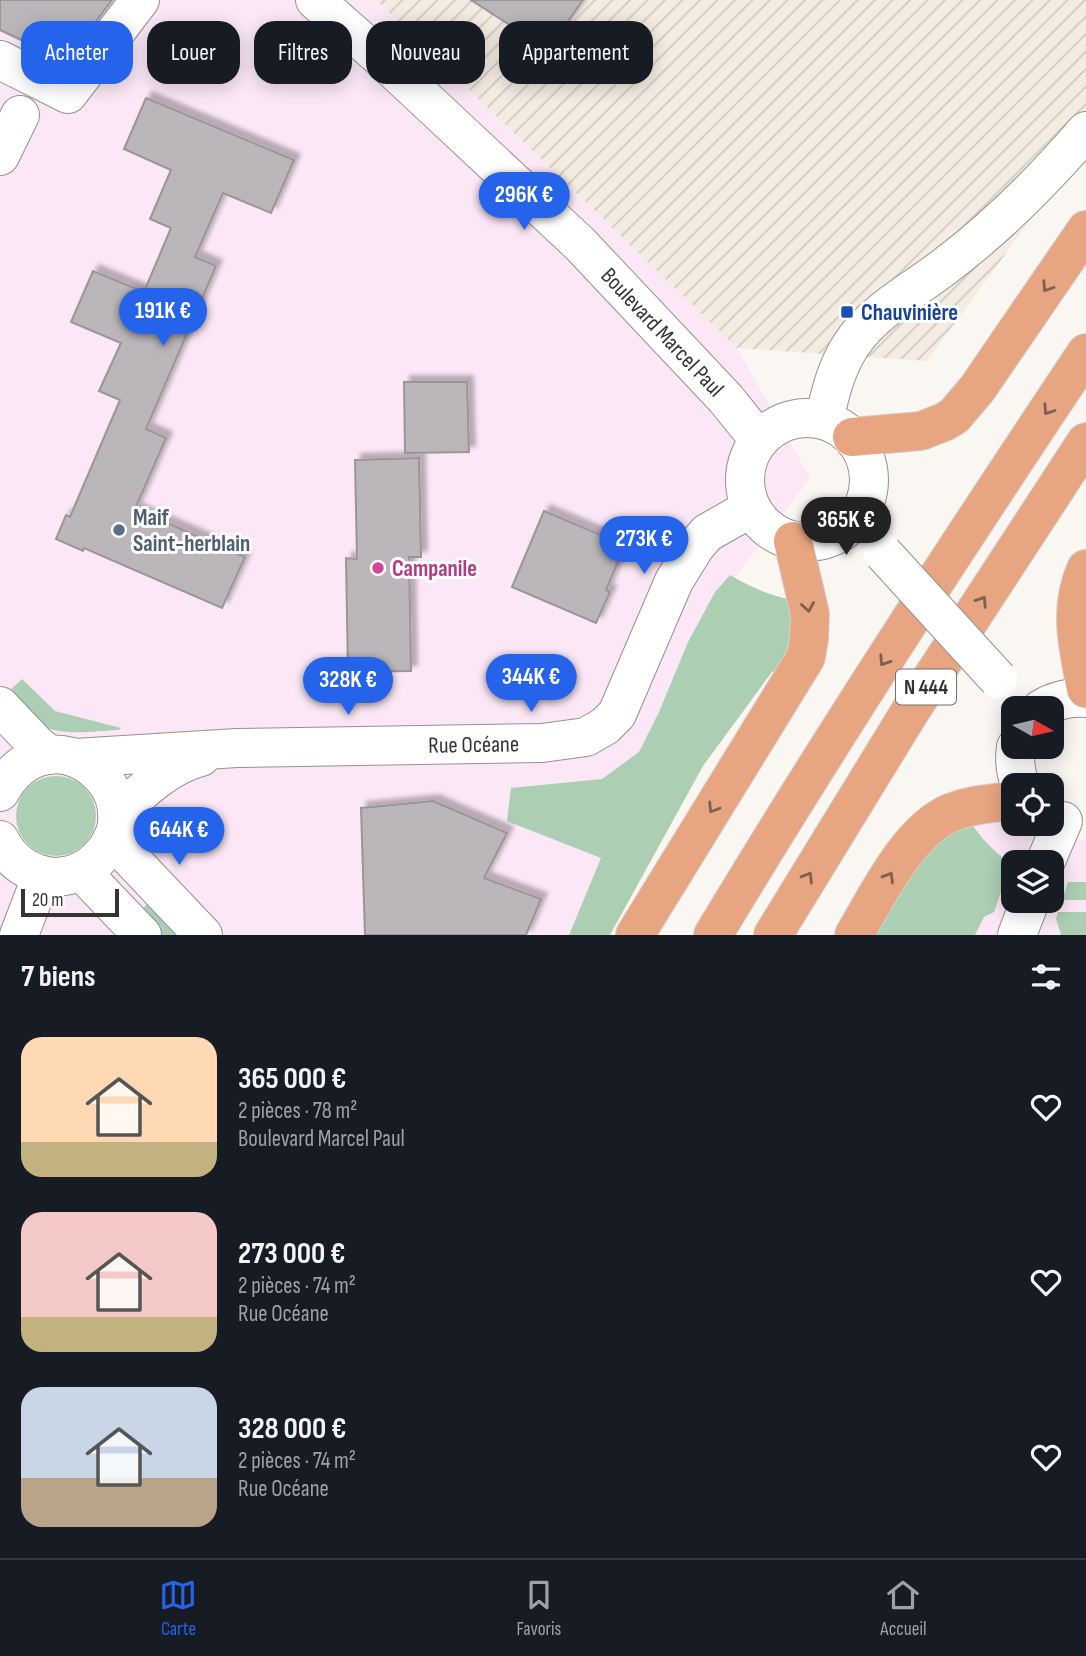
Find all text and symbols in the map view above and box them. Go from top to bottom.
chip: Acheter [21,21,133,84]
chip: Louer [147,21,240,84]
chip: Filtres [254,21,352,84]
chip: Nouveau [366,21,485,84]
chip: Appartement [499,21,653,84]
pin: 296K € [467,173,581,232]
text: 296K € [495,181,553,209]
street label: Boulevard Marcel Paul [595,262,729,403]
one-way arrow [1043,279,1056,292]
pin: 191K € [106,288,220,348]
text: 191K € [135,297,191,325]
place label: Chauvinière [861,299,958,327]
marker: Chauvinière [839,304,855,320]
one-way arrow [1044,402,1056,415]
pin: 365K € [789,498,903,557]
place label: Maif Saint-herblain [133,504,250,558]
text: 365K € [817,506,875,534]
pin: 273K € [587,516,701,576]
marker: Maif Saint-herblain [111,522,127,538]
text: 273K € [615,525,673,553]
place label: Campanile [392,555,477,583]
marker: Campanile [370,560,386,576]
one-way arrow [973,596,986,609]
one-way arrow [800,601,815,613]
one-way arrow [879,653,892,666]
pin: 344K € [474,654,588,714]
pin: 328K € [291,658,405,717]
text: 344K € [502,663,560,691]
text: 328K € [319,666,377,694]
road number: N 444 [896,670,956,704]
north arrow [1001,696,1064,760]
map controls [1001,696,1064,913]
street label: Rue Océane [428,730,519,760]
button: locate [1001,773,1064,836]
one-way arrow [709,801,722,814]
pin: 644K € [122,808,236,867]
text: 644K € [149,816,209,844]
button: layers [1001,850,1064,913]
one-way arrow [800,871,813,884]
one-way arrow [881,871,894,884]
scale bar [21,886,119,918]
text: 20 m [32,889,64,912]
icon: filters [1027,958,1065,996]
text: 7 biens [21,959,96,995]
text: 365 000 € [238,1061,346,1097]
icon: home [77,1065,161,1149]
icon: heart [1027,1088,1065,1126]
text: 2 pièces · 78 m² [238,1097,357,1125]
text: Boulevard Marcel Paul [238,1125,405,1153]
text: 273 000 € [238,1236,345,1272]
icon: home [77,1240,161,1324]
icon: heart [1027,1263,1065,1301]
text: 2 pièces · 74 m² [238,1272,356,1300]
text: Rue Océane [238,1300,329,1328]
text: 328 000 € [238,1411,346,1447]
icon: home [77,1415,161,1499]
icon: heart [1027,1438,1065,1476]
text: 2 pièces · 74 m² [238,1447,356,1475]
text: Rue Océane [238,1475,329,1503]
tab: Carte [159,1576,197,1641]
tab: Favoris [516,1576,561,1641]
tab: Accueil [880,1576,926,1641]

